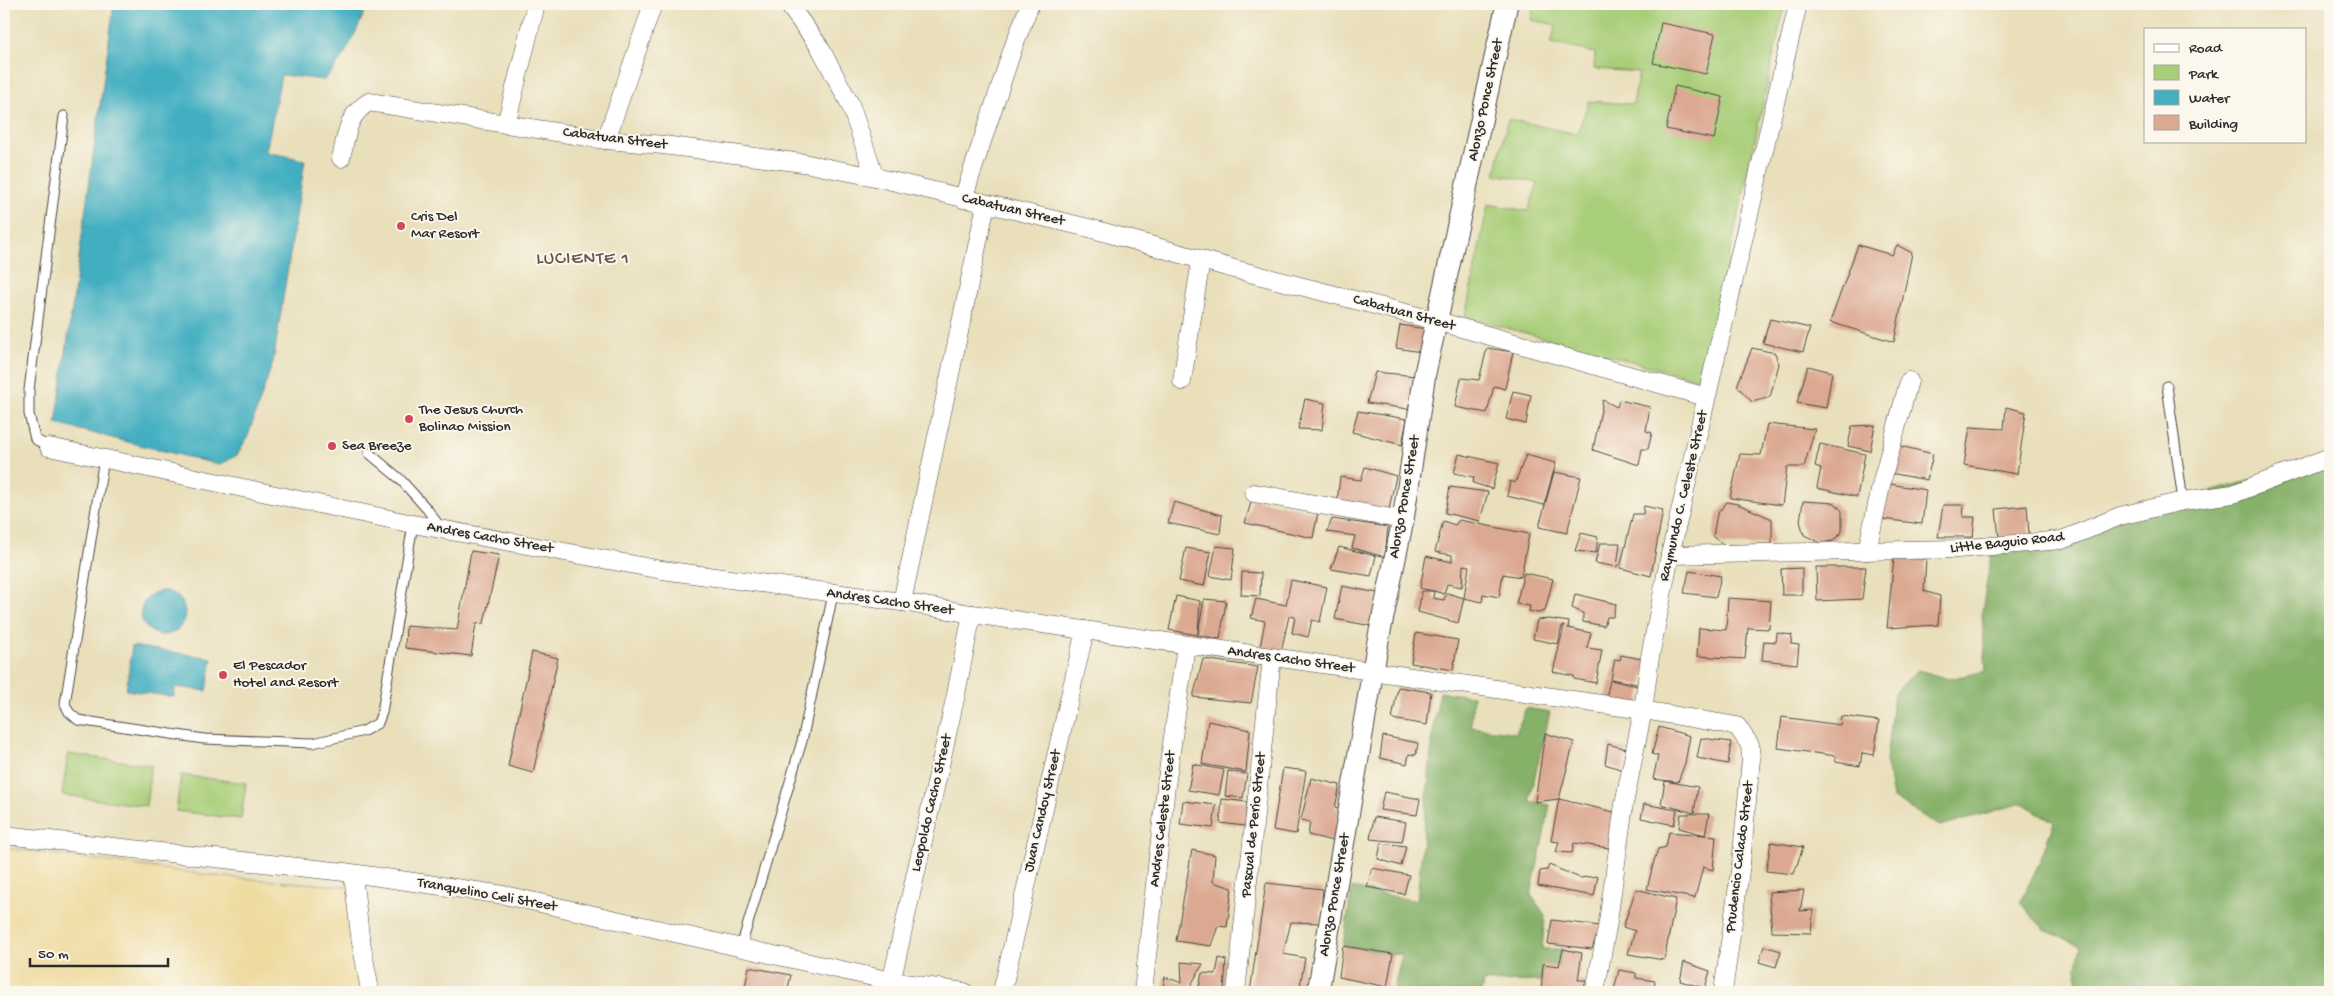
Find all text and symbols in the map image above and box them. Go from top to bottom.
legend [2144,28,2306,142]
street label: Alonzo Ponce Street [1464,35,1508,163]
text: Road [2189,40,2223,58]
text: Park [2188,66,2219,84]
text: Water [2189,90,2231,108]
text: Building [2188,116,2238,134]
street label: Cabatuan Street [562,124,670,155]
street label: Cabatuan Street [960,189,1068,231]
place label: Cris Del Mar Resort [411,208,481,243]
marker: Cris Del Mar Resort [395,220,407,232]
district label: LUCIENTE 1 [536,249,630,270]
street label: Cabatuan Street [1351,291,1459,336]
place label: The Jesus Church Bolinao Mission [418,401,523,436]
street label: Raymundo C. Celeste Street [1656,407,1713,583]
marker: The Jesus Church Bolinao Mission [403,413,415,425]
street label: Alonzo Ponce Street [1385,432,1425,560]
place label: Sea Breeze [342,437,412,455]
marker: Sea Breeze [326,440,338,452]
street label: Andres Cacho Street [425,518,556,558]
street label: Little Baguio Road [1949,528,2066,558]
street label: Andres Cacho Street [825,584,956,620]
street label: Andres Cacho Street [1226,642,1357,678]
place label: El Pescador Hotel and Resort [233,657,340,692]
marker: El Pescador Hotel and Resort [217,669,229,681]
street label: Leopoldo Cacho Street [907,731,957,874]
street label: Juan Candoy Street [1020,746,1066,874]
street label: Andres Celeste Street [1146,748,1180,888]
street label: Pascual de Perio Street [1237,750,1271,899]
street label: Prudencio Calado Street [1722,779,1758,935]
street label: Alonzo Ponce Street [1315,830,1355,958]
street label: Tranquelino Celi Street [415,874,560,916]
scale bar [30,936,168,968]
text: 50 m [38,946,69,964]

